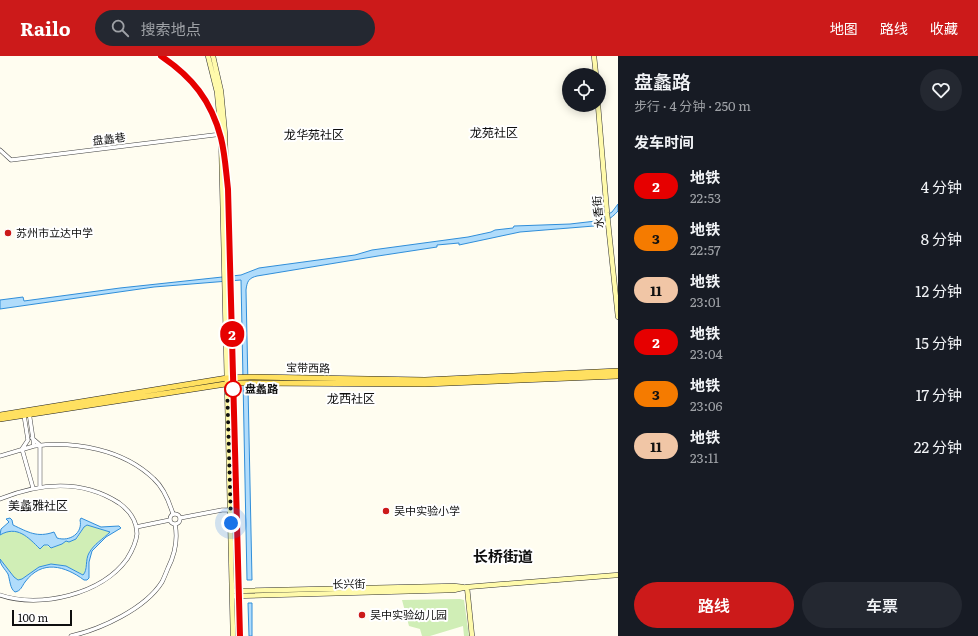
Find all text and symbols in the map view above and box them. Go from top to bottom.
search box [95,10,375,46]
text: Railo [20,14,71,42]
icon: search [109,17,131,39]
text: 搜索地点 [141,17,201,40]
text: 地图 [830,18,858,38]
text: 路线 [880,18,908,38]
text: 收藏 [930,18,958,38]
text: 盘蠡路 [634,67,691,95]
map controls [562,68,606,112]
button: locate [562,68,606,112]
button: heart [920,69,962,111]
text: 步行 · 4 分钟 · 250 m [634,96,751,115]
district label: 龙苑社区 [470,123,518,141]
district label: 龙华苑社区 [284,125,344,143]
street label: 盘蠡巷 [92,128,126,148]
text: 发车时间 [634,130,694,153]
text: 地铁 [690,165,720,188]
text: 4 分钟 [921,175,962,198]
text: 2 [652,176,660,196]
text: 22:53 [690,188,721,207]
street label: 水香街 [588,195,606,229]
text: 地铁 [690,217,720,240]
place label: 苏州市立达中学 [16,224,93,240]
text: 8 分钟 [921,227,962,250]
marker: 苏州市立达中学 [3,228,13,238]
text: 3 [652,228,660,248]
text: 22:57 [690,240,721,259]
text: 地铁 [690,269,720,292]
text: 12 分钟 [915,279,962,302]
text: 11 [650,280,662,300]
text: 23:01 [690,292,721,311]
line badge: 2 [219,321,245,347]
text: 地铁 [690,321,720,344]
text: 2 [228,324,236,344]
text: 15 分钟 [915,331,962,354]
text: 2 [652,332,660,352]
text: 23:04 [690,344,723,363]
street label: 宝带西路 [286,359,330,375]
text: 地铁 [690,373,720,396]
marker: 盘蠡路 [224,380,242,398]
place label: 盘蠡路 [245,380,279,396]
text: 17 分钟 [916,383,962,406]
text: 3 [652,384,660,404]
district label: 龙西社区 [327,389,375,407]
text: 23:06 [690,396,722,415]
text: 地铁 [690,425,720,448]
text: 22 分钟 [914,435,962,458]
text: 11 [650,436,662,456]
text: 23:11 [690,448,719,467]
district label: 美蠡雅社区 [8,496,68,514]
place label: 吴中实验小学 [394,502,460,518]
marker: 吴中实验小学 [381,506,391,516]
your location [221,513,241,533]
district label: 长桥街道 [473,544,533,567]
street label: 长兴街 [332,575,366,591]
button: 路线 [634,582,794,628]
button: 车票 [802,582,962,628]
place label: 吴中实验幼儿园 [370,606,447,622]
scale bar [12,608,72,627]
text: 100 m [18,609,48,625]
marker: 吴中实验幼儿园 [357,610,367,620]

